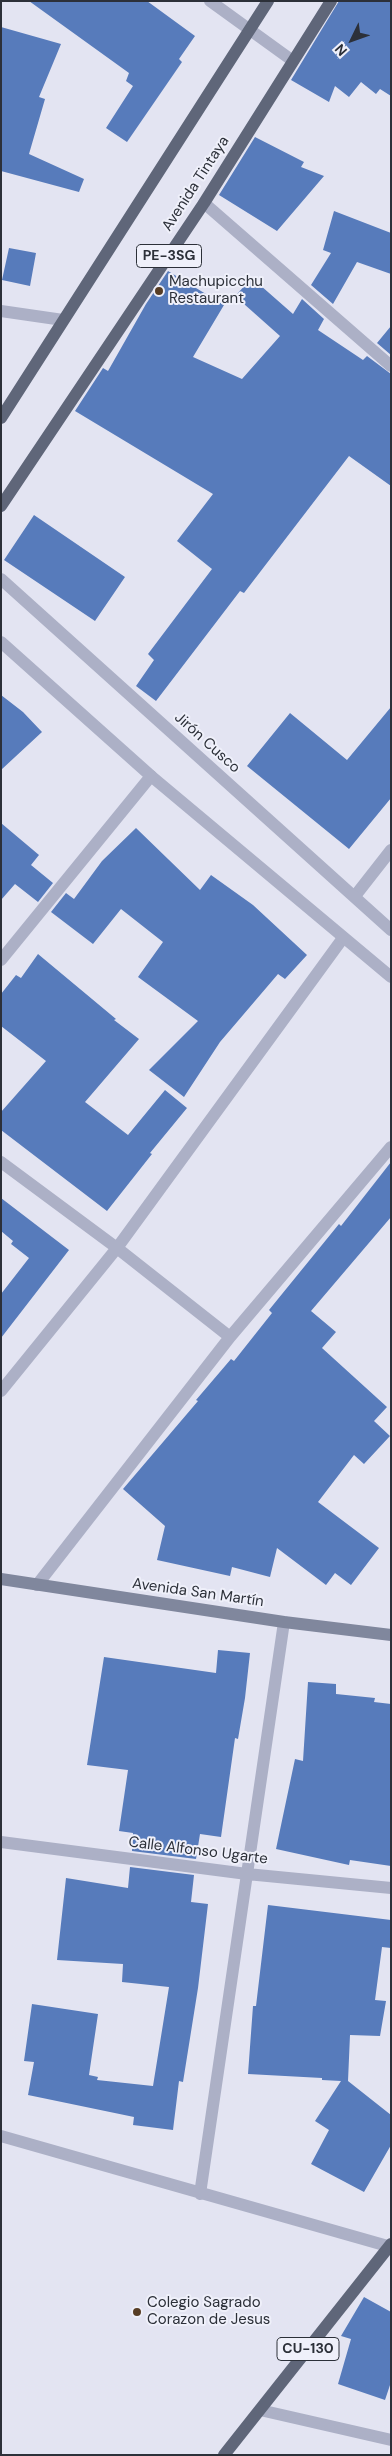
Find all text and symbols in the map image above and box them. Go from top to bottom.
north arrow [327,15,377,65]
text: N [331,40,351,60]
street label: Avenida Tintaya [159,133,233,235]
road number: PE-3SG [136,245,202,268]
place label: Machupicchu Restaurant [169,273,263,308]
marker: Machupicchu Restaurant [153,285,165,297]
street label: Jirón Cusco [170,709,244,777]
street label: Avenida San Martín [131,1575,265,1611]
street label: Calle Alfonso Ugarte [127,1834,269,1868]
place label: Colegio Sagrado Corazon de Jesus [147,2294,270,2329]
marker: Colegio Sagrado Corazon de Jesus [131,2306,143,2318]
road number: CU-130 [277,2338,339,2360]

